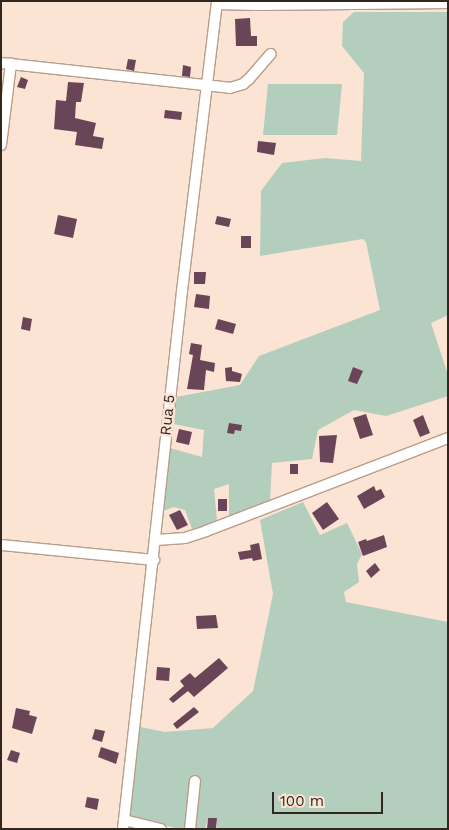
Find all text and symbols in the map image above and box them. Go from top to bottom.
street label: Rua 5 [157,393,179,437]
scale bar [274,782,385,814]
text: 100 m [280,792,324,810]

